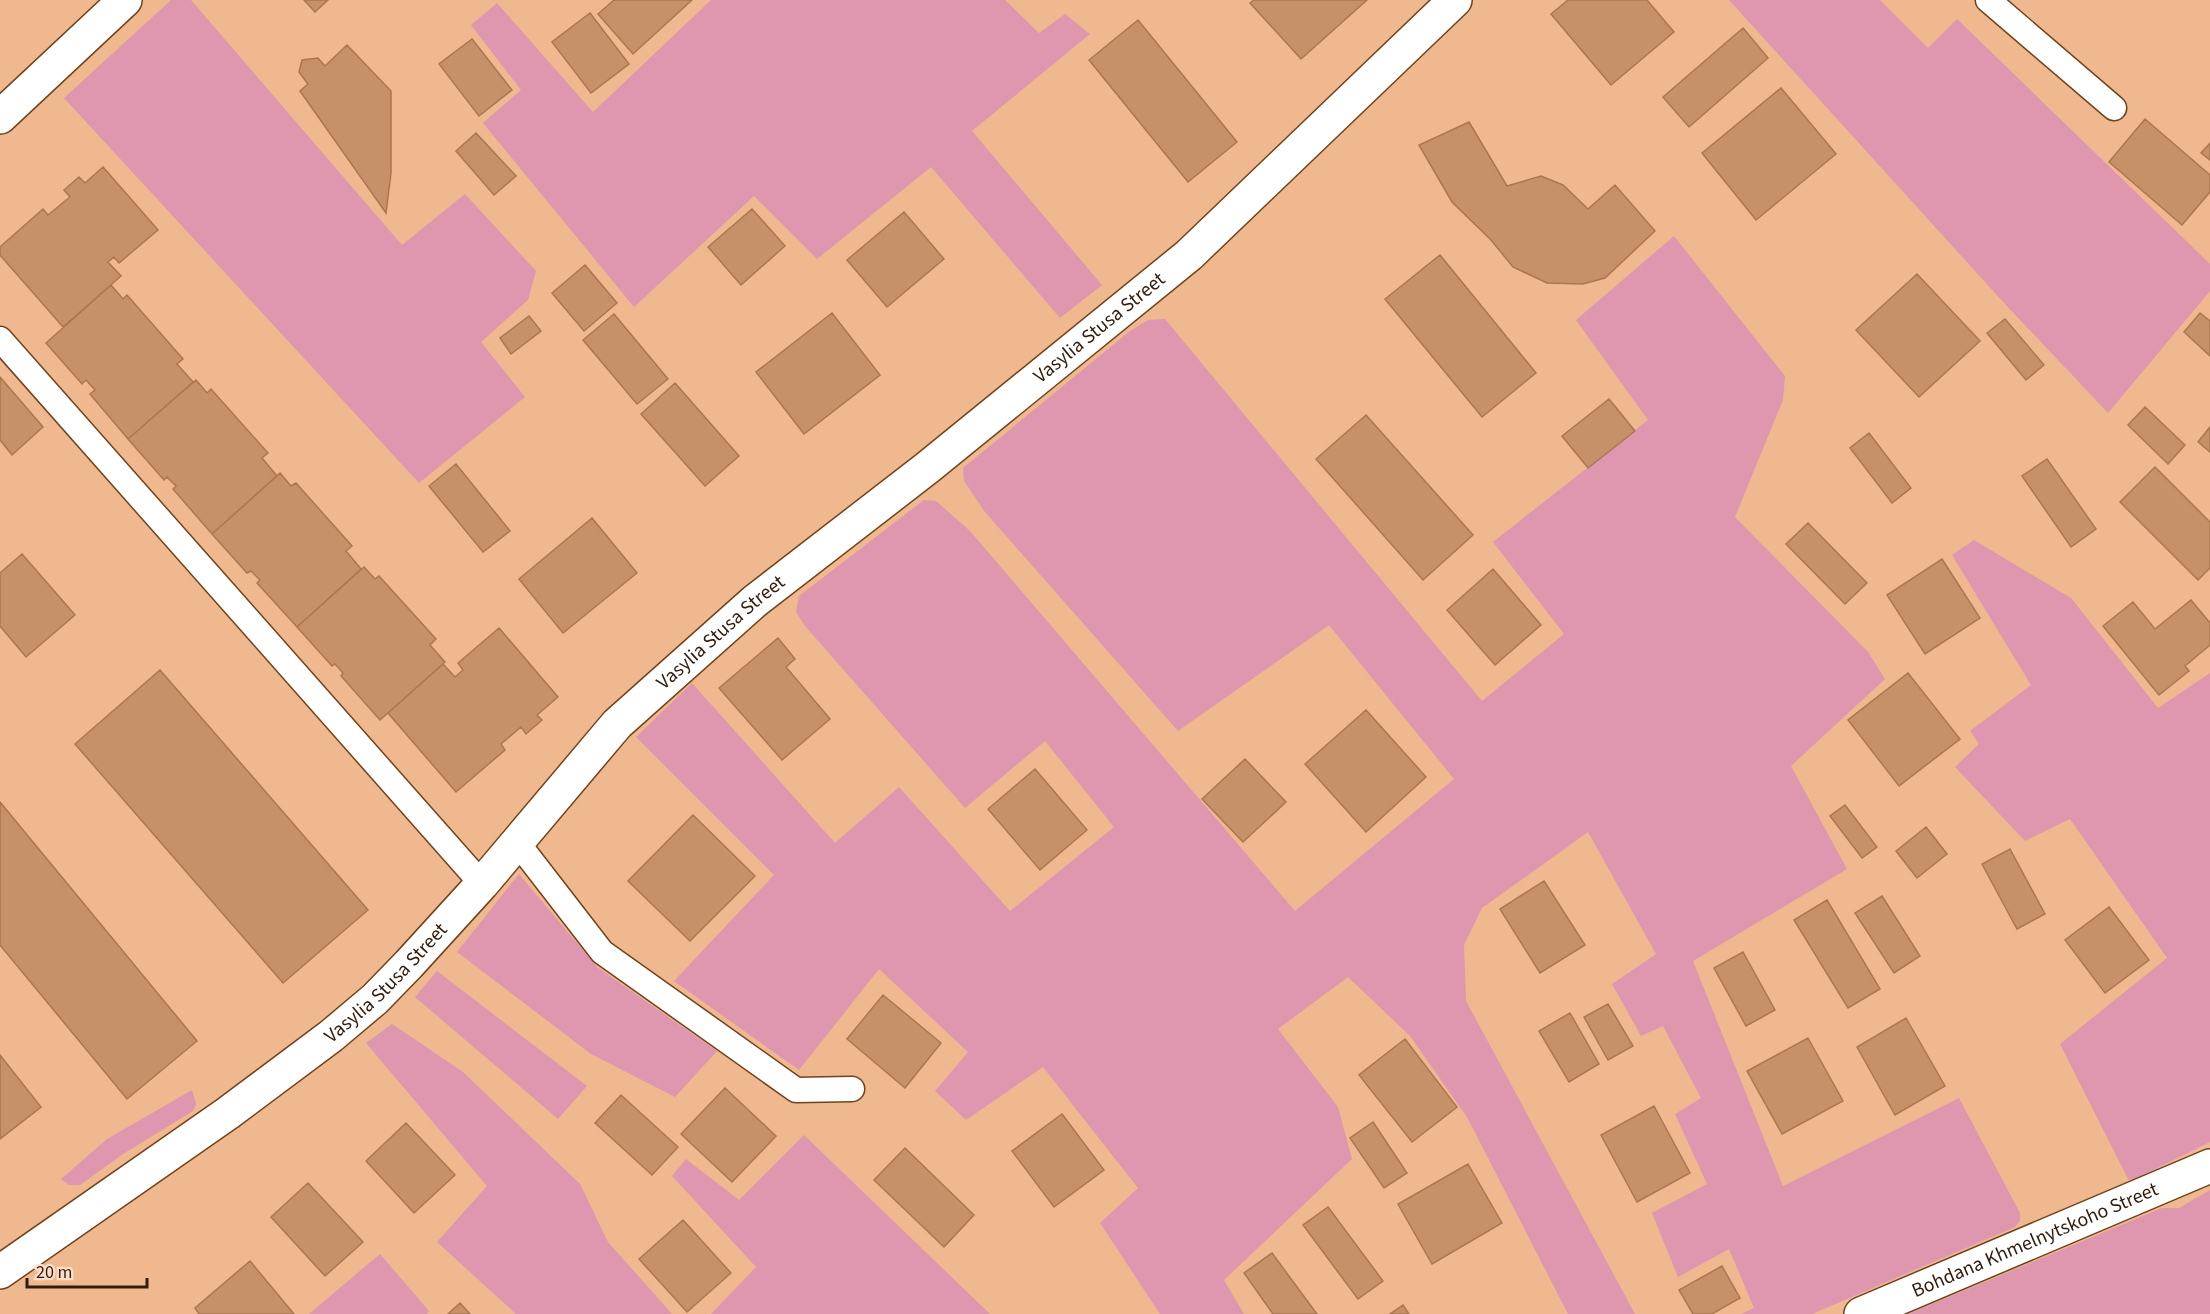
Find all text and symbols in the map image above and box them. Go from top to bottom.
street label: Vasylia Stusa Street [1028,266,1171,390]
street label: Vasylia Stusa Street [650,568,791,696]
street label: Vasylia Stusa Street [318,916,454,1050]
street label: Bohdana Khmelnytskoho Street [1907,1175,2163,1305]
scale bar [27,1251,147,1289]
text: 20 m [36,1260,72,1285]

